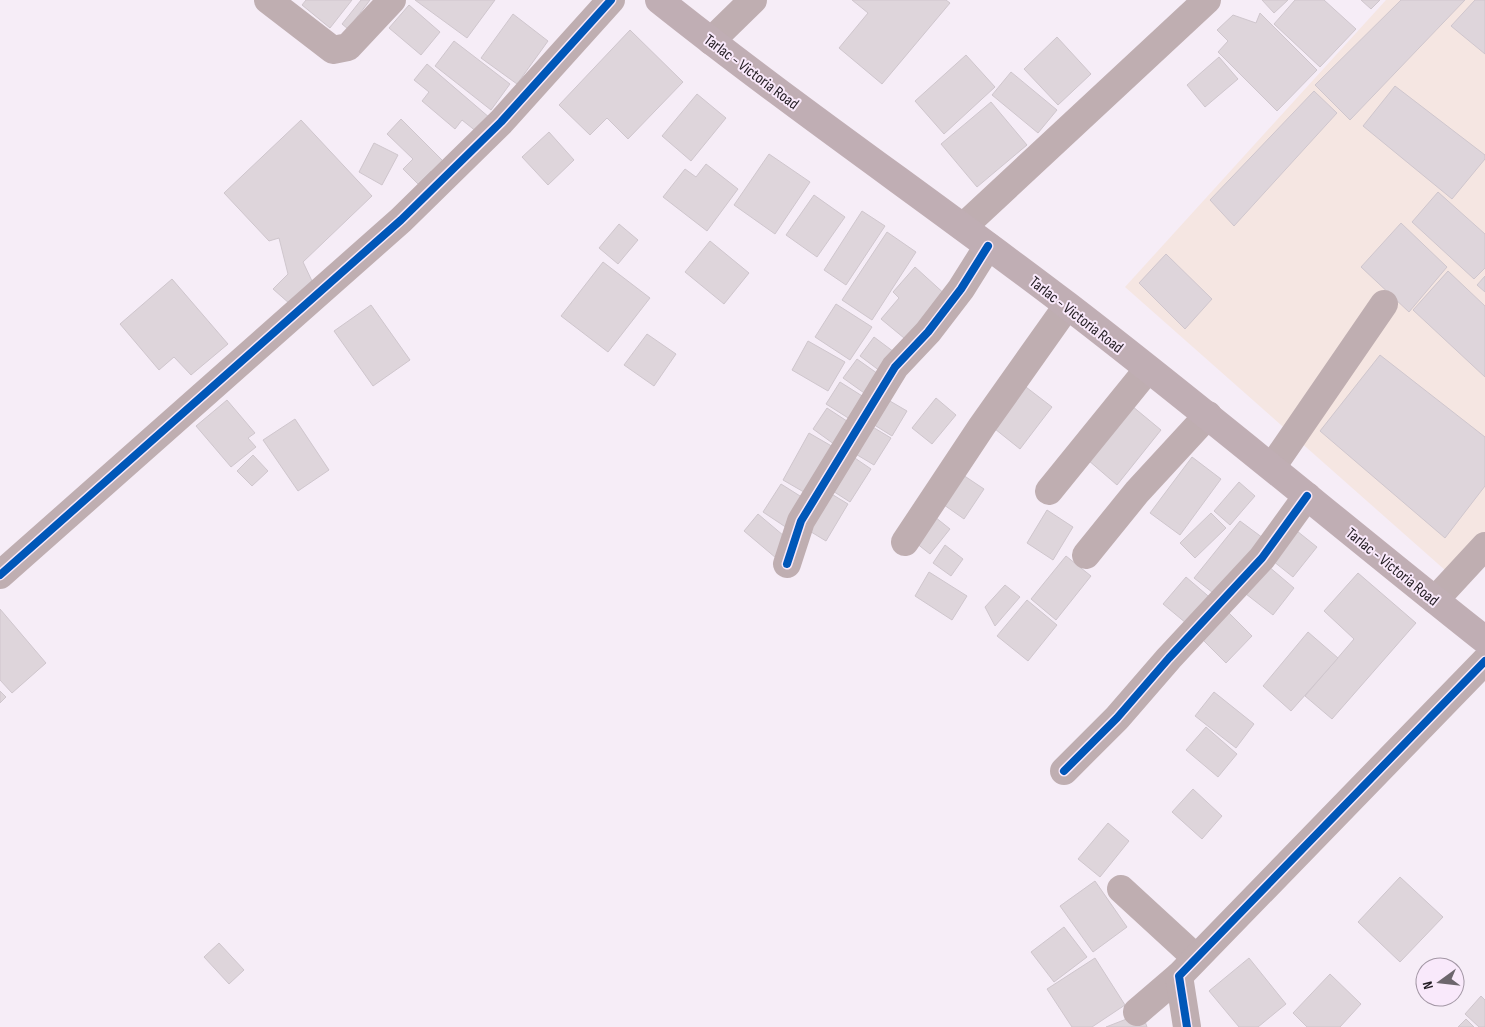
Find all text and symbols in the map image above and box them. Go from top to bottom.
street label: Tarlac - Victoria Road [700,30,802,114]
street label: Tarlac - Victoria Road [1026,273,1127,358]
street label: Tarlac - Victoria Road [1342,524,1442,610]
north arrow [1415,957,1465,1007]
text: N [1419,979,1437,991]

